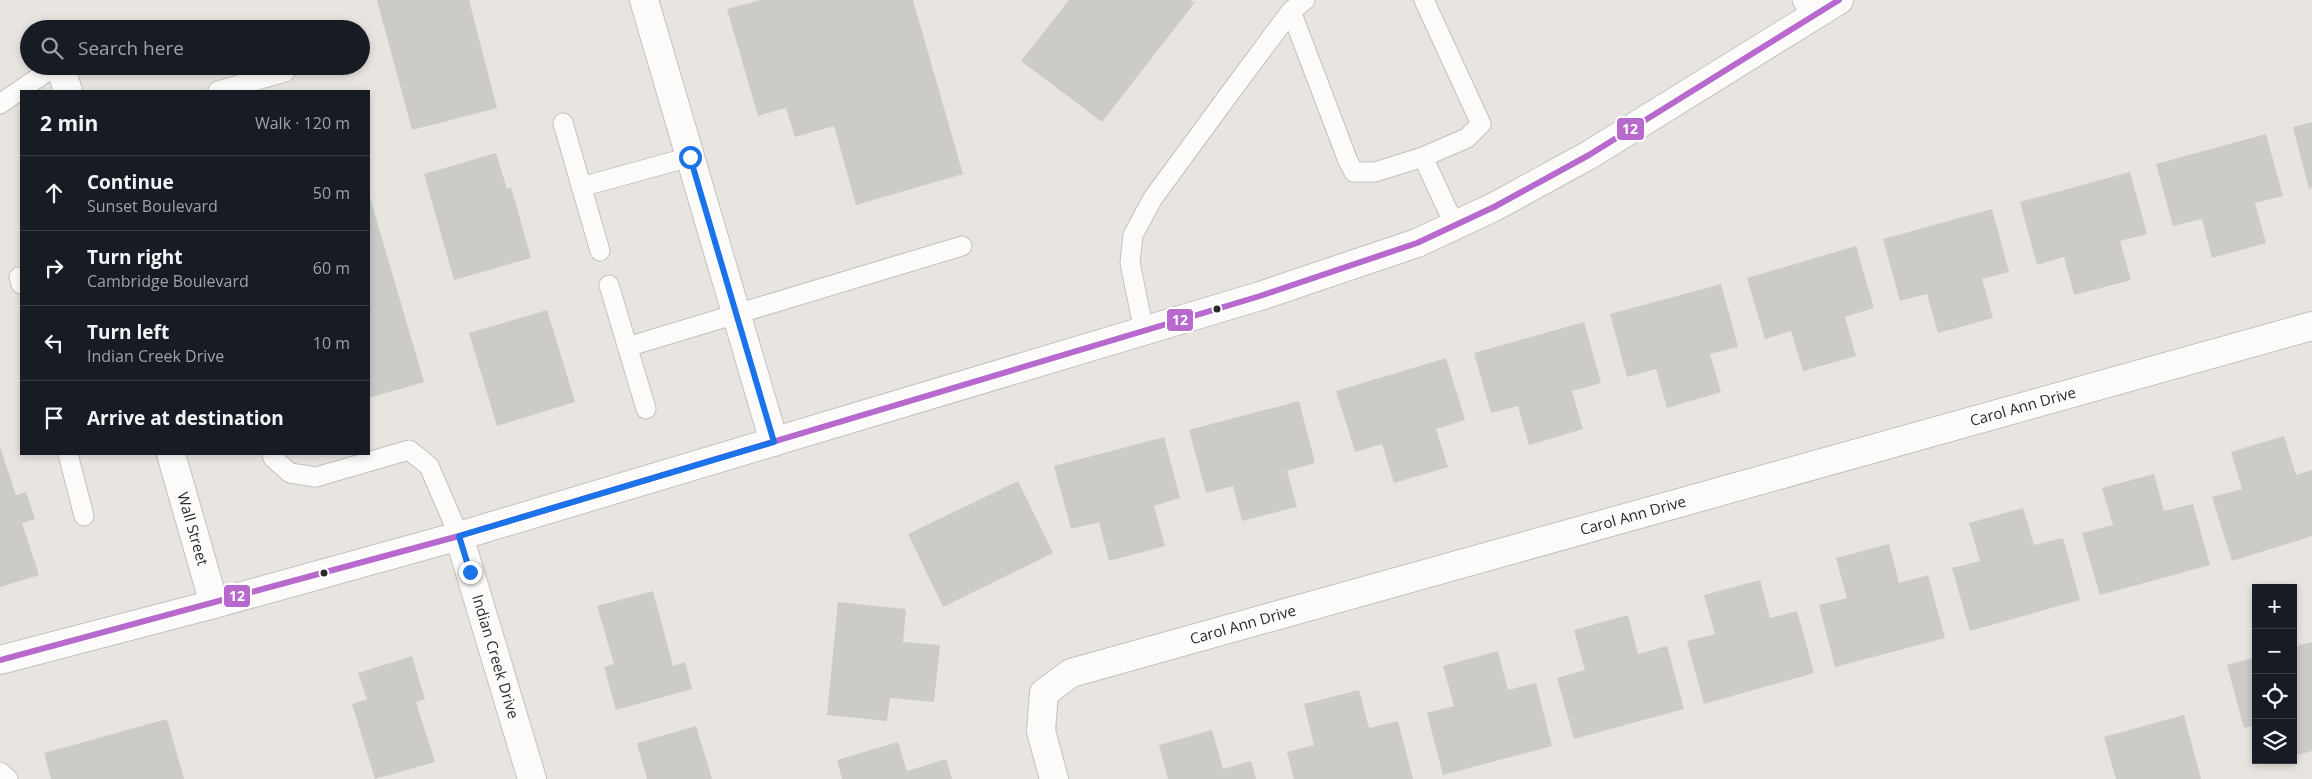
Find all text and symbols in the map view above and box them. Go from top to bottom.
search box [20,20,370,75]
icon: search [38,34,66,62]
text: Search here [78,35,184,61]
text: 2 min [40,109,98,137]
text: Walk · 120 m [255,112,350,134]
line badge: 12 [1616,117,1645,141]
text: 12 [1622,119,1638,138]
route start [679,146,702,169]
text: Continue [87,169,174,195]
icon: ahead [40,179,68,207]
text: 50 m [313,182,350,204]
text: Sunset Boulevard [87,195,218,217]
text: Turn right [87,244,182,270]
icon: right [40,254,68,282]
text: 60 m [313,257,350,279]
text: Cambridge Boulevard [87,270,249,292]
unlabelled marker [1212,304,1222,314]
line badge: 12 [1166,308,1194,332]
text: 12 [1172,310,1188,329]
text: Turn left [87,319,169,345]
icon: left [40,329,68,357]
text: 10 m [313,332,350,354]
text: Indian Creek Drive [87,345,224,367]
street label: Carol Ann Drive [1967,381,2078,430]
icon: arrive [40,404,68,432]
text: Arrive at destination [87,405,284,431]
street label: Wall Street [173,490,213,568]
street label: Carol Ann Drive [1577,491,1688,539]
route end [459,561,482,584]
unlabelled marker [319,568,329,578]
line badge: 12 [223,584,251,608]
map controls [2252,584,2297,764]
button: + [2252,584,2297,629]
text: 12 [229,586,245,605]
street label: Indian Creek Drive [468,592,524,721]
street label: Carol Ann Drive [1187,600,1298,648]
button: − [2252,629,2297,674]
button: locate [2252,674,2297,719]
button: layers [2252,719,2297,764]

